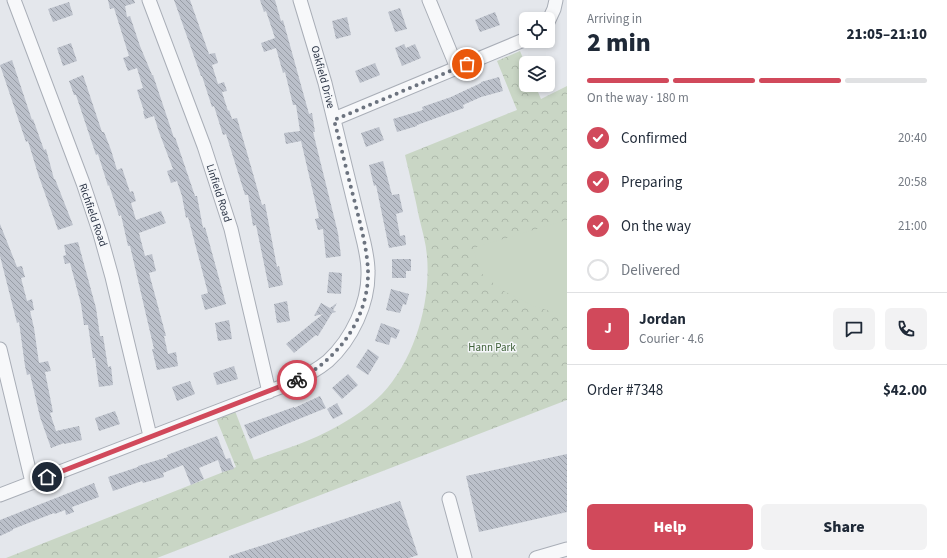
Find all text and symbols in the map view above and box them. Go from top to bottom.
text: Arriving in [587,10,642,28]
map controls [519,12,555,92]
button: locate [519,12,555,48]
text: 2 min [587,24,651,61]
text: 21:05–21:10 [846,24,927,45]
street label: Oakfield Drive [307,44,339,111]
pin [450,47,484,81]
icon: bag [456,53,478,75]
button: layers [519,56,555,92]
text: On the way · 180 m [587,89,689,107]
icon: check [587,127,609,149]
text: Confirmed [621,128,687,149]
text: 20:40 [898,129,927,147]
street label: Linfield Road [203,162,235,224]
icon: check [587,171,609,193]
text: Preparing [621,172,682,193]
text: 20:58 [898,173,927,191]
street label: Richfield Road [75,181,111,249]
icon: check [587,215,609,237]
text: On the way [621,216,691,237]
text: 21:00 [898,217,927,235]
text: Delivered [621,260,680,281]
button: chat [833,308,875,350]
button: phone [885,308,927,350]
text: Jordan [639,309,686,330]
text: J [604,318,612,339]
text: Courier · 4.6 [639,330,704,348]
park label: Hann Park [468,340,516,355]
courier [277,360,317,400]
icon: bike [286,369,308,391]
text: Order #7348 [587,380,663,401]
text: $42.00 [883,380,927,401]
pin [30,460,64,494]
icon: home [36,466,58,488]
button: Help [587,504,753,550]
button: Share [761,504,927,550]

